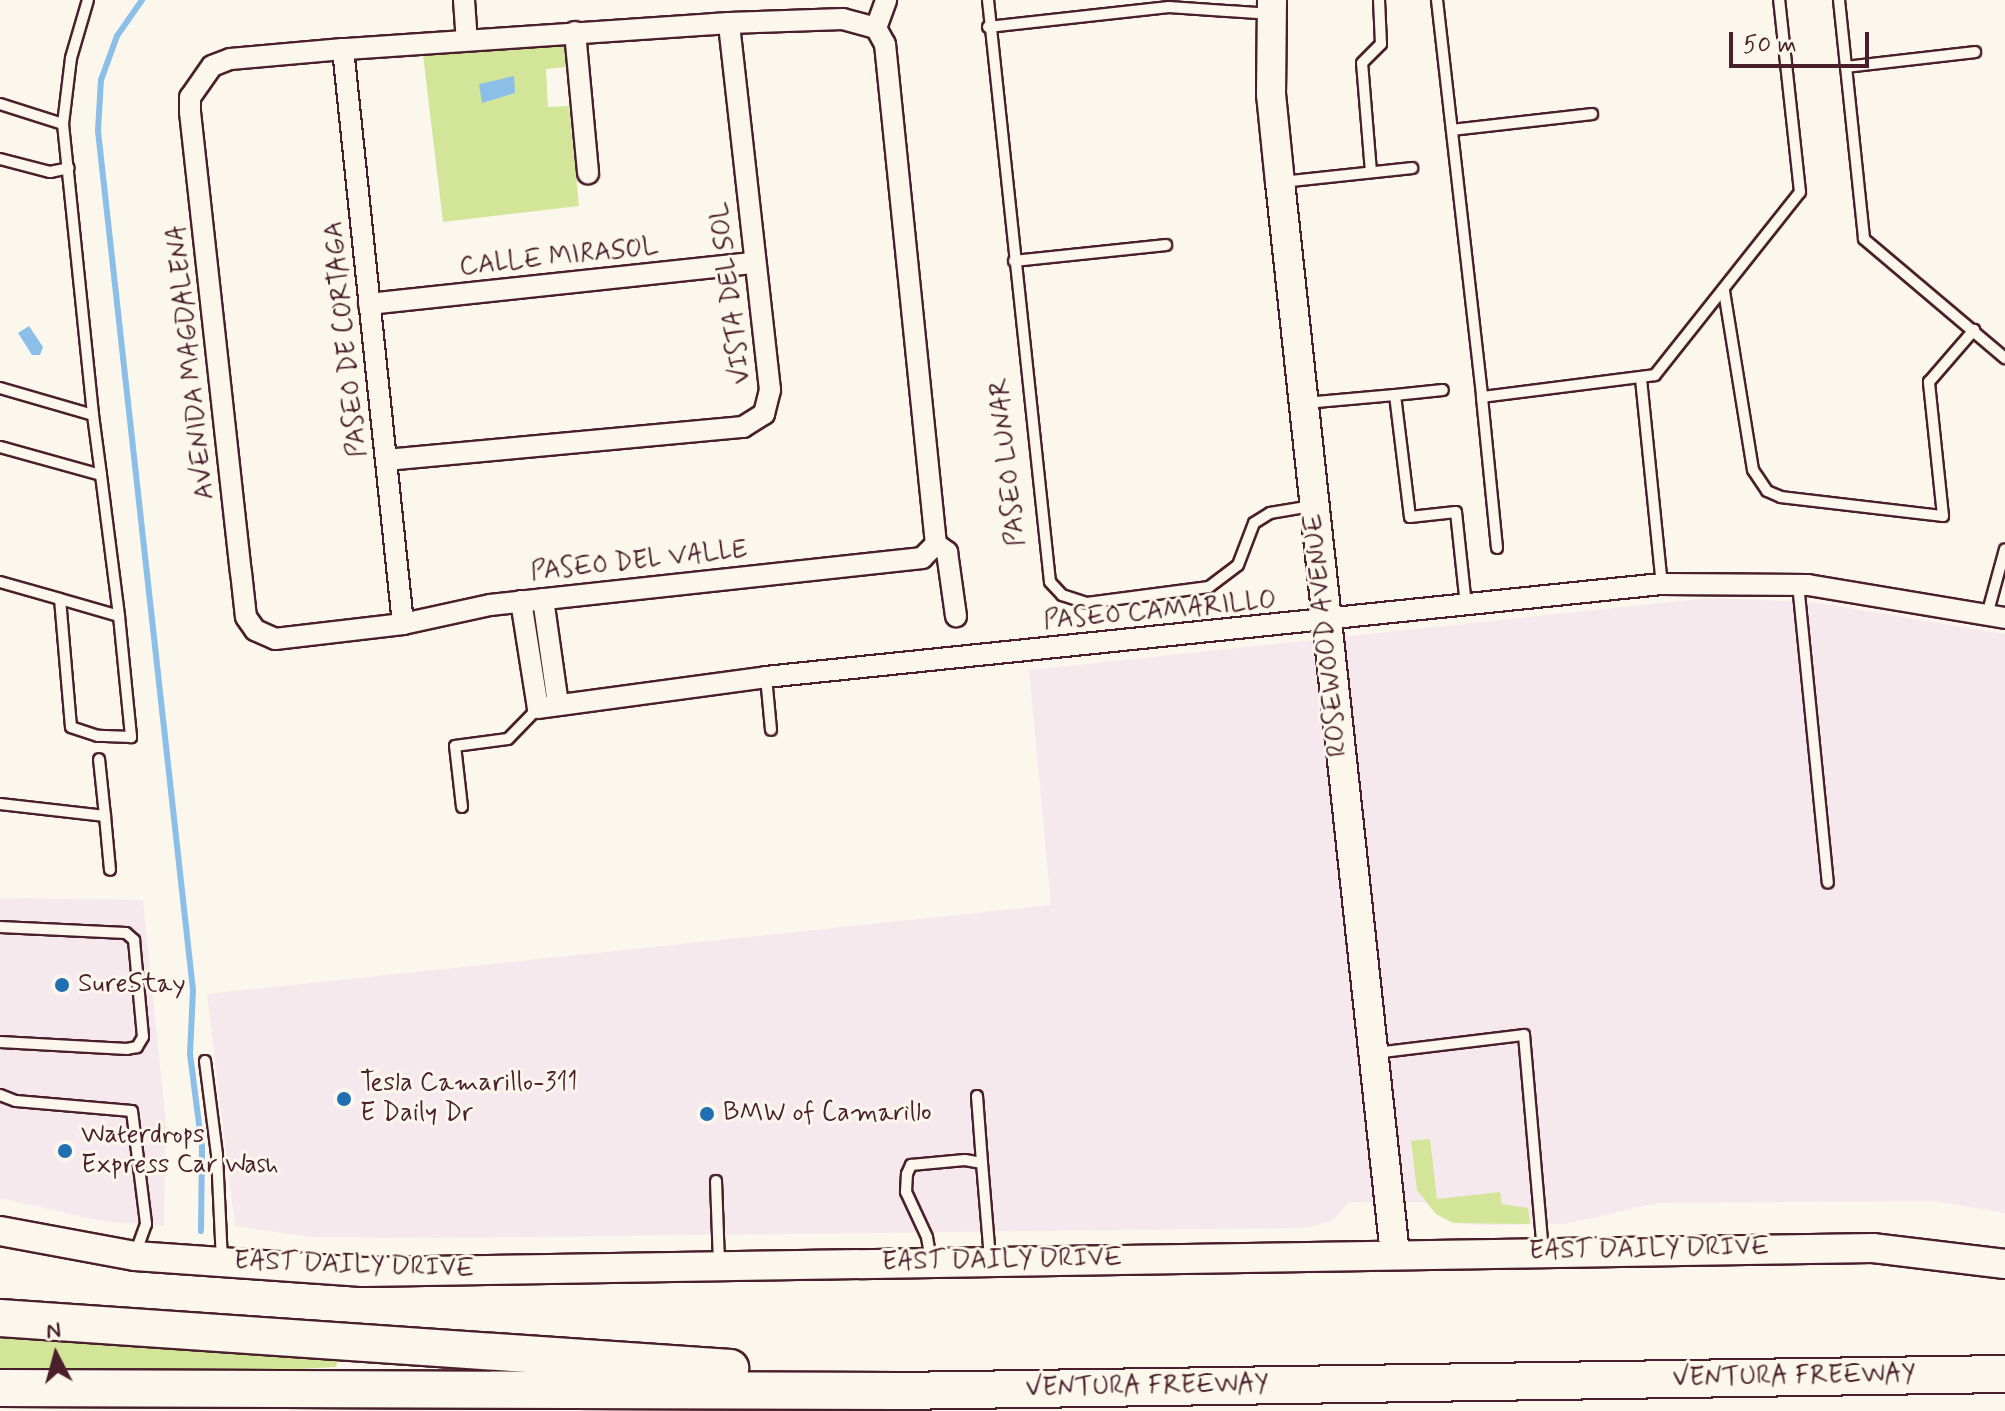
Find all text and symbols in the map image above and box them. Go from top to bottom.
scale bar [1733,16,1873,66]
text: 50 m [1743,30,1797,61]
street label: VISTA DEL SOL [706,201,758,385]
street label: PASEO DE CORTAGA [319,218,375,460]
street label: AVENIDA MAGDALENA [162,223,222,501]
street label: CALLE MIRASOL [456,232,662,284]
street label: PASEO LUNAR [985,376,1033,548]
street label: ROSEWOOD AVENUE [1299,511,1355,759]
street label: PASEO DEL VALLE [529,535,749,589]
street label: PASEO CAMARILLO [1042,586,1278,638]
place label: SureStay [78,969,186,1001]
marker: SureStay [53,976,71,994]
place label: Tesla Camarillo-311 E Daily Dr [360,1068,576,1130]
marker: Tesla Camarillo-311 E Daily Dr [335,1090,353,1108]
place label: BMW of Camarillo [723,1098,933,1130]
marker: BMW of Camarillo [698,1105,716,1123]
place label: Waterdrops Express Car Wash [81,1120,285,1182]
marker: Waterdrops Express Car Wash [56,1142,74,1160]
street label: EAST DAILY DRIVE [1529,1232,1769,1268]
street label: EAST DAILY DRIVE [882,1243,1122,1279]
street label: EAST DAILY DRIVE [234,1246,474,1286]
north arrow [16,1315,96,1395]
text: N [45,1316,62,1346]
street label: VENTURA FREEWAY [1674,1359,1914,1395]
street label: VENTURA FREEWAY [1027,1369,1267,1405]

